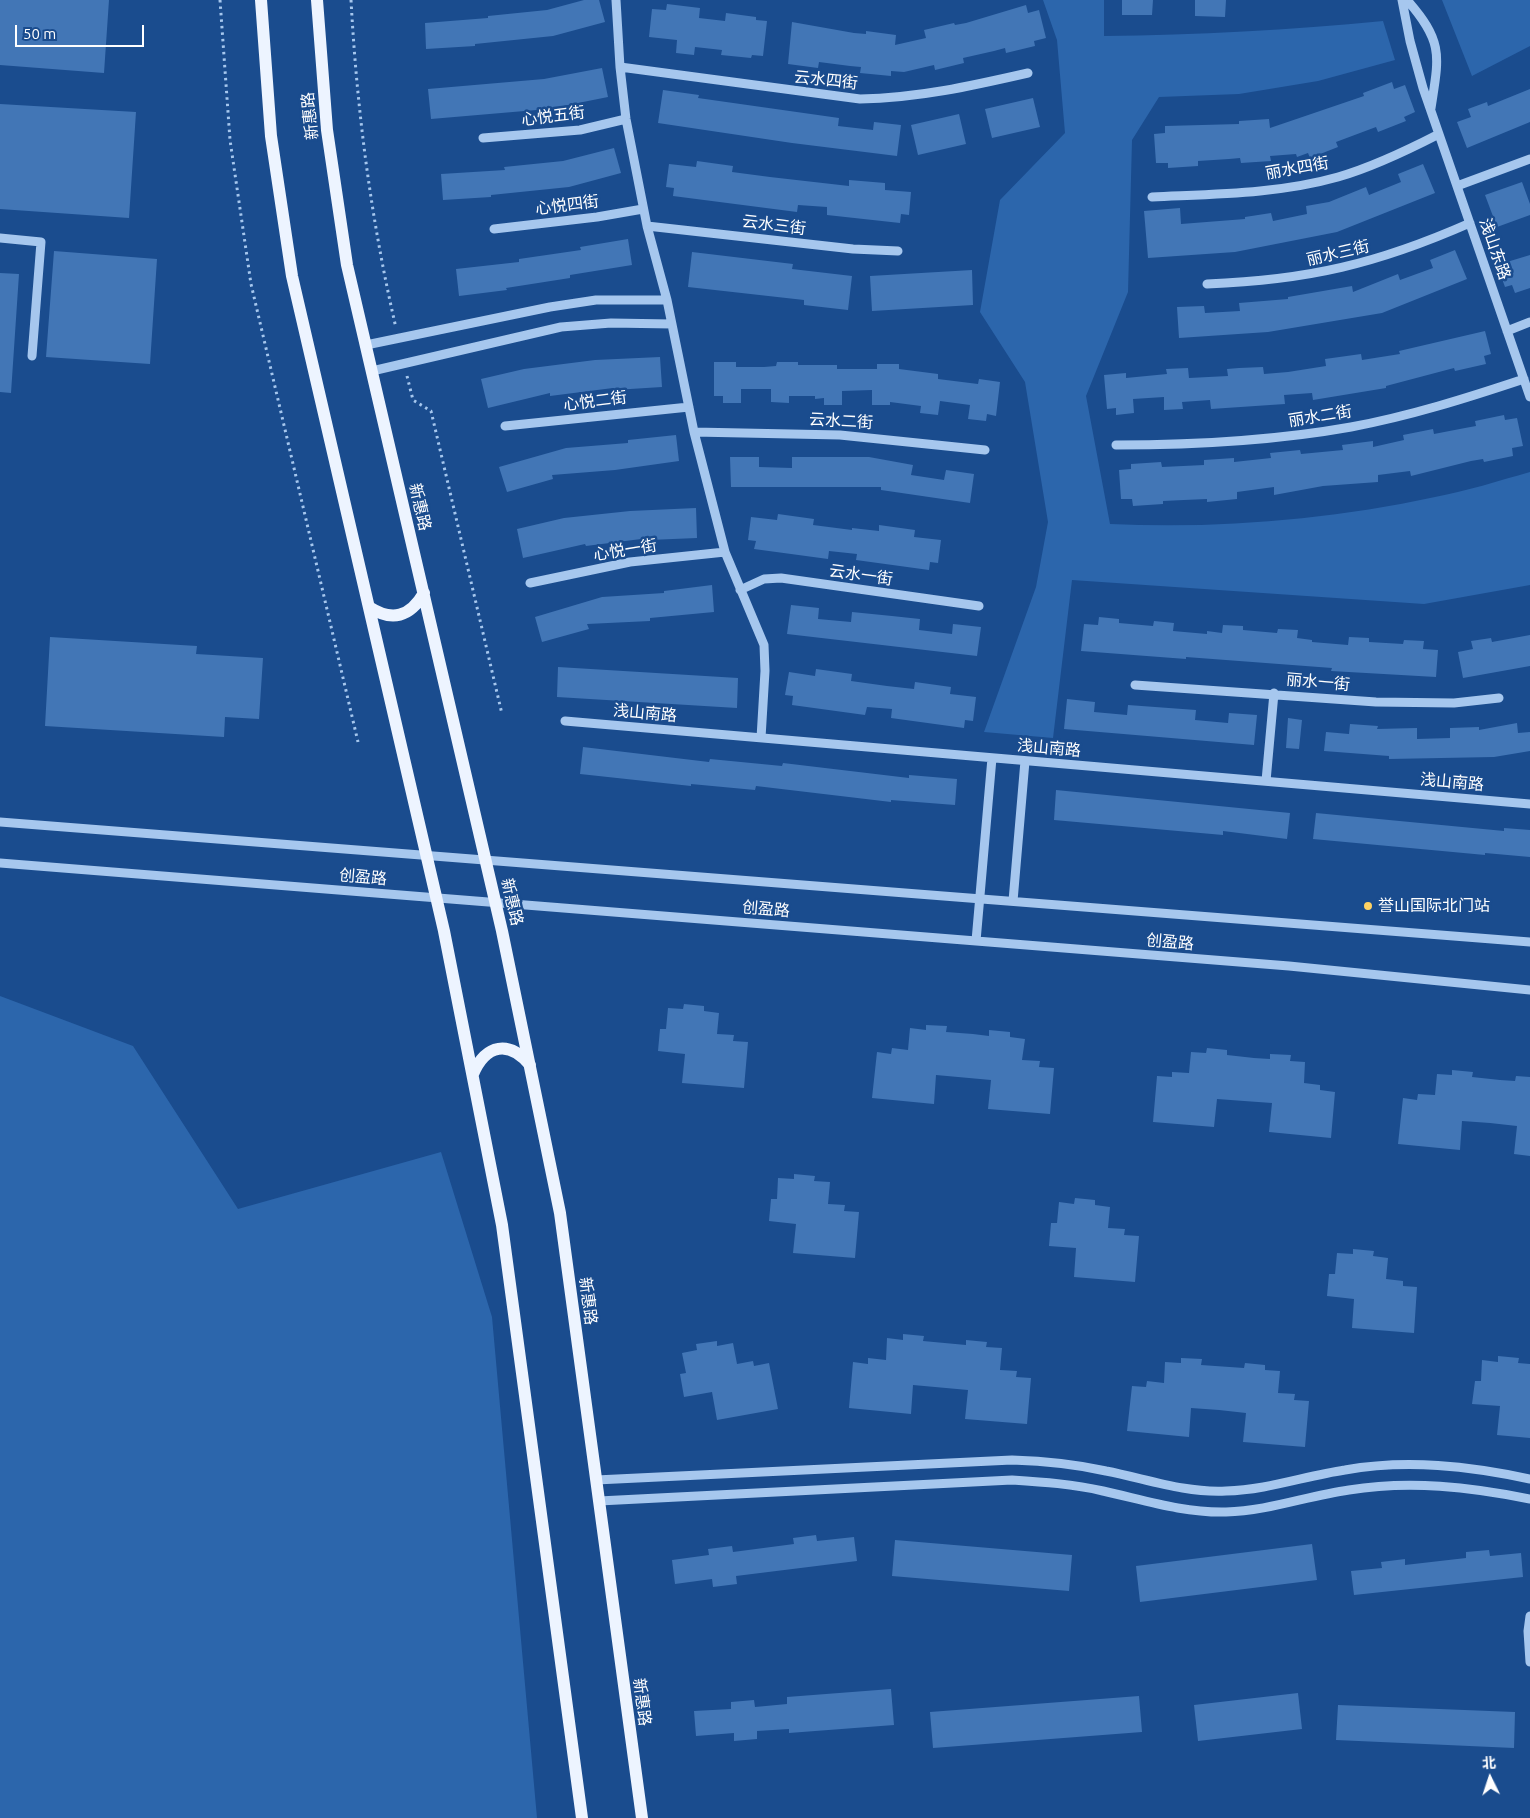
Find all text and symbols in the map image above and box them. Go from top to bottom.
scale bar [18,15,146,47]
text: 50 m [23,25,56,42]
street label: 云水四街 [793,67,859,93]
street label: 新惠路 [298,91,322,141]
street label: 心悦五街 [520,103,586,129]
street label: 丽水四街 [1264,153,1330,183]
street label: 心悦四街 [534,192,600,218]
street label: 云水三街 [741,212,807,238]
street label: 浅山东路 [1476,216,1514,282]
street label: 丽水三街 [1305,236,1371,270]
street label: 心悦二街 [562,388,628,414]
street label: 丽水二街 [1287,402,1353,430]
street label: 云水二街 [809,410,873,432]
street label: 新惠路 [405,481,435,533]
street label: 心悦一街 [592,536,658,564]
street label: 云水一街 [828,561,894,589]
street label: 丽水一街 [1285,670,1351,694]
street label: 浅山南路 [612,701,678,725]
street label: 浅山南路 [1016,736,1082,760]
street label: 浅山南路 [1419,770,1485,794]
street label: 创盈路 [338,865,388,889]
street label: 新惠路 [497,876,527,928]
place label: 誉山国际北门站 [1378,896,1490,916]
street label: 创盈路 [741,897,791,921]
marker: 誉山国际北门站 [1362,900,1374,912]
street label: 创盈路 [1145,930,1195,954]
street label: 新惠路 [575,1276,601,1326]
street label: 新惠路 [629,1677,655,1727]
north arrow [1465,1753,1515,1803]
text: 北 [1481,1755,1496,1772]

